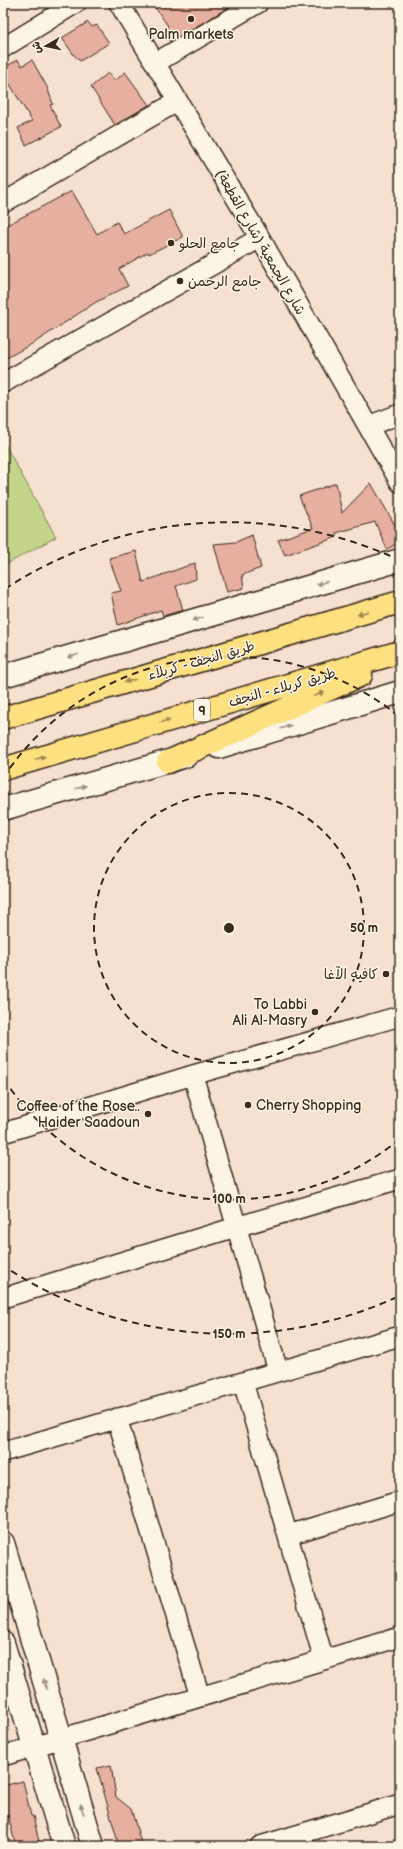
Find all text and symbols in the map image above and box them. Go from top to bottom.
marker: Palm markets [186,14,196,24]
north arrow [26,26,66,66]
place label: Palm markets [148,26,234,43]
text: ش [29,40,44,54]
street label: شارع الجمعية (شارع القطعة) [211,167,309,318]
place label: جامع الحلو [178,235,240,254]
marker: جامع الحلو [166,238,176,248]
place label: جامع الرحمن [188,273,262,292]
marker: جامع الرحمن [175,276,185,286]
one-way arrow [316,580,328,586]
one-way arrow [356,610,368,616]
one-way arrow [191,616,203,622]
street label: طريق النجف - کربلاء [146,637,257,684]
one-way arrow [66,653,78,659]
street label: طريق کربلاء - النجف [227,664,338,711]
one-way arrow [124,678,136,684]
one-way arrow [313,691,324,697]
road number: 9 [194,699,210,721]
one-way arrow [159,718,171,724]
one-way arrow [281,724,293,730]
one-way arrow [35,755,47,761]
one-way arrow [75,784,87,790]
centre of rings [222,921,236,935]
text: 50 m [350,921,378,936]
place label: كافيه الآغا [324,966,378,983]
marker: كافيه الآغا [381,969,391,979]
place label: To Labbi Ali Al-Masry [232,996,308,1029]
marker: To Labbi Ali Al-Masry [310,1007,320,1017]
place label: Cherry Shopping [256,1097,361,1114]
place label: Coffee of the Rose.. Haider Saadoun [17,1098,140,1131]
marker: Cherry Shopping [243,1100,253,1110]
marker: Coffee of the Rose.. Haider Saadoun [143,1109,153,1119]
text: 100 m [212,1192,246,1207]
text: 150 m [213,1327,245,1342]
one-way arrow [41,1678,47,1690]
one-way arrow [79,1802,85,1814]

